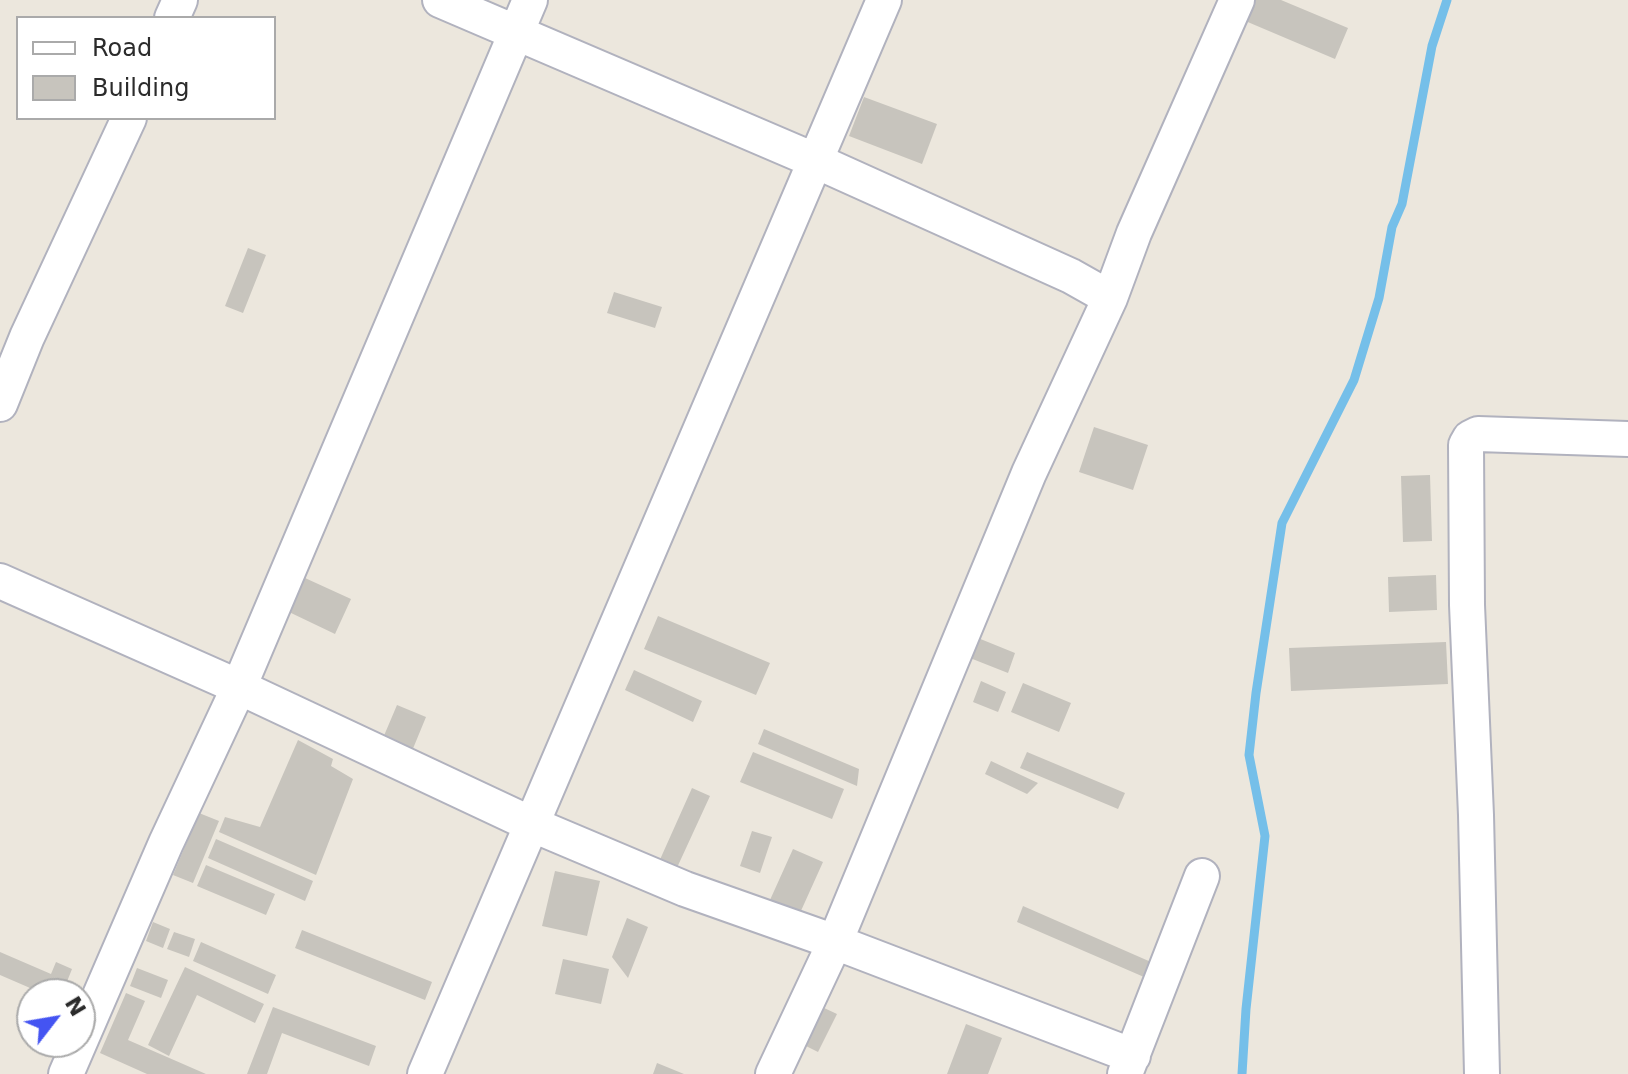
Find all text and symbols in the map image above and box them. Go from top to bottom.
legend [16,16,276,120]
text: Road [92,34,152,62]
text: Building [92,74,189,102]
north arrow [16,978,96,1058]
text: N [60,992,91,1021]

